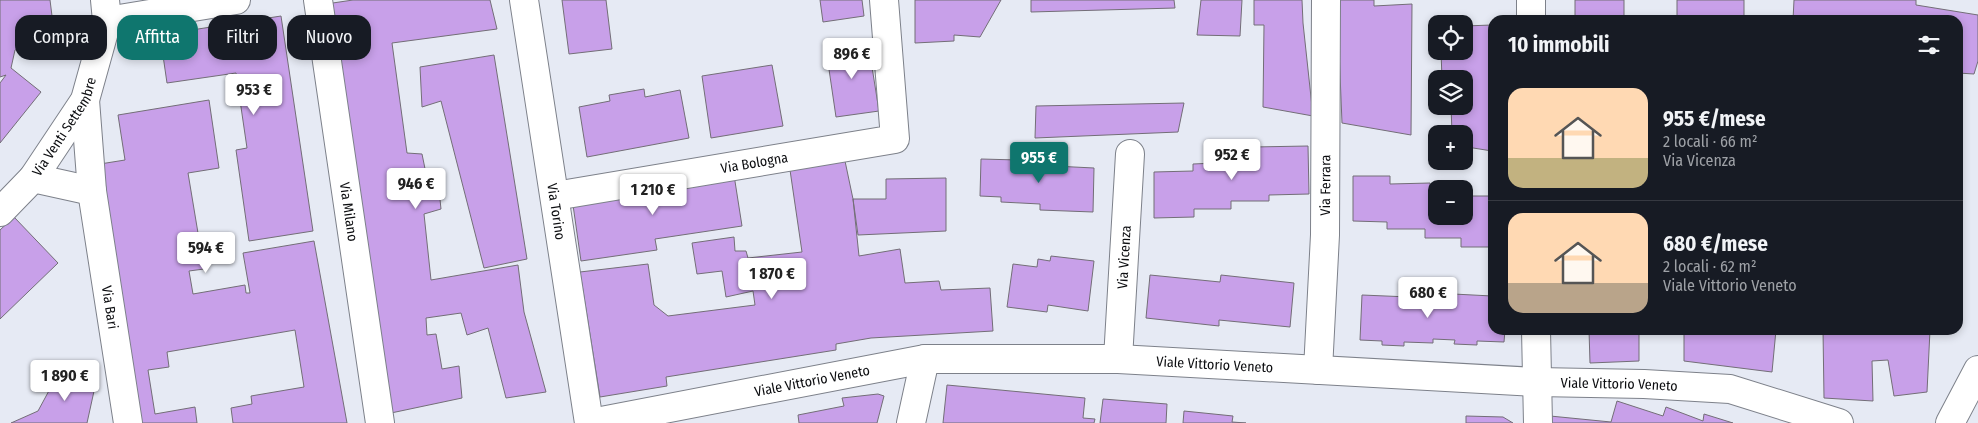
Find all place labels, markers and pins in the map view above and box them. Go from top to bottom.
pin: 896 € [817,38,887,80]
pin: 953 € [219,74,289,116]
pin: 952 € [1197,138,1267,181]
pin: 955 € [1004,142,1074,184]
pin: 946 € [381,168,451,210]
pin: 1 210 € [607,174,699,216]
pin: 594 € [171,232,241,274]
pin: 1 870 € [726,258,818,300]
pin: 680 € [1393,276,1463,319]
pin: 1 890 € [19,360,111,402]

